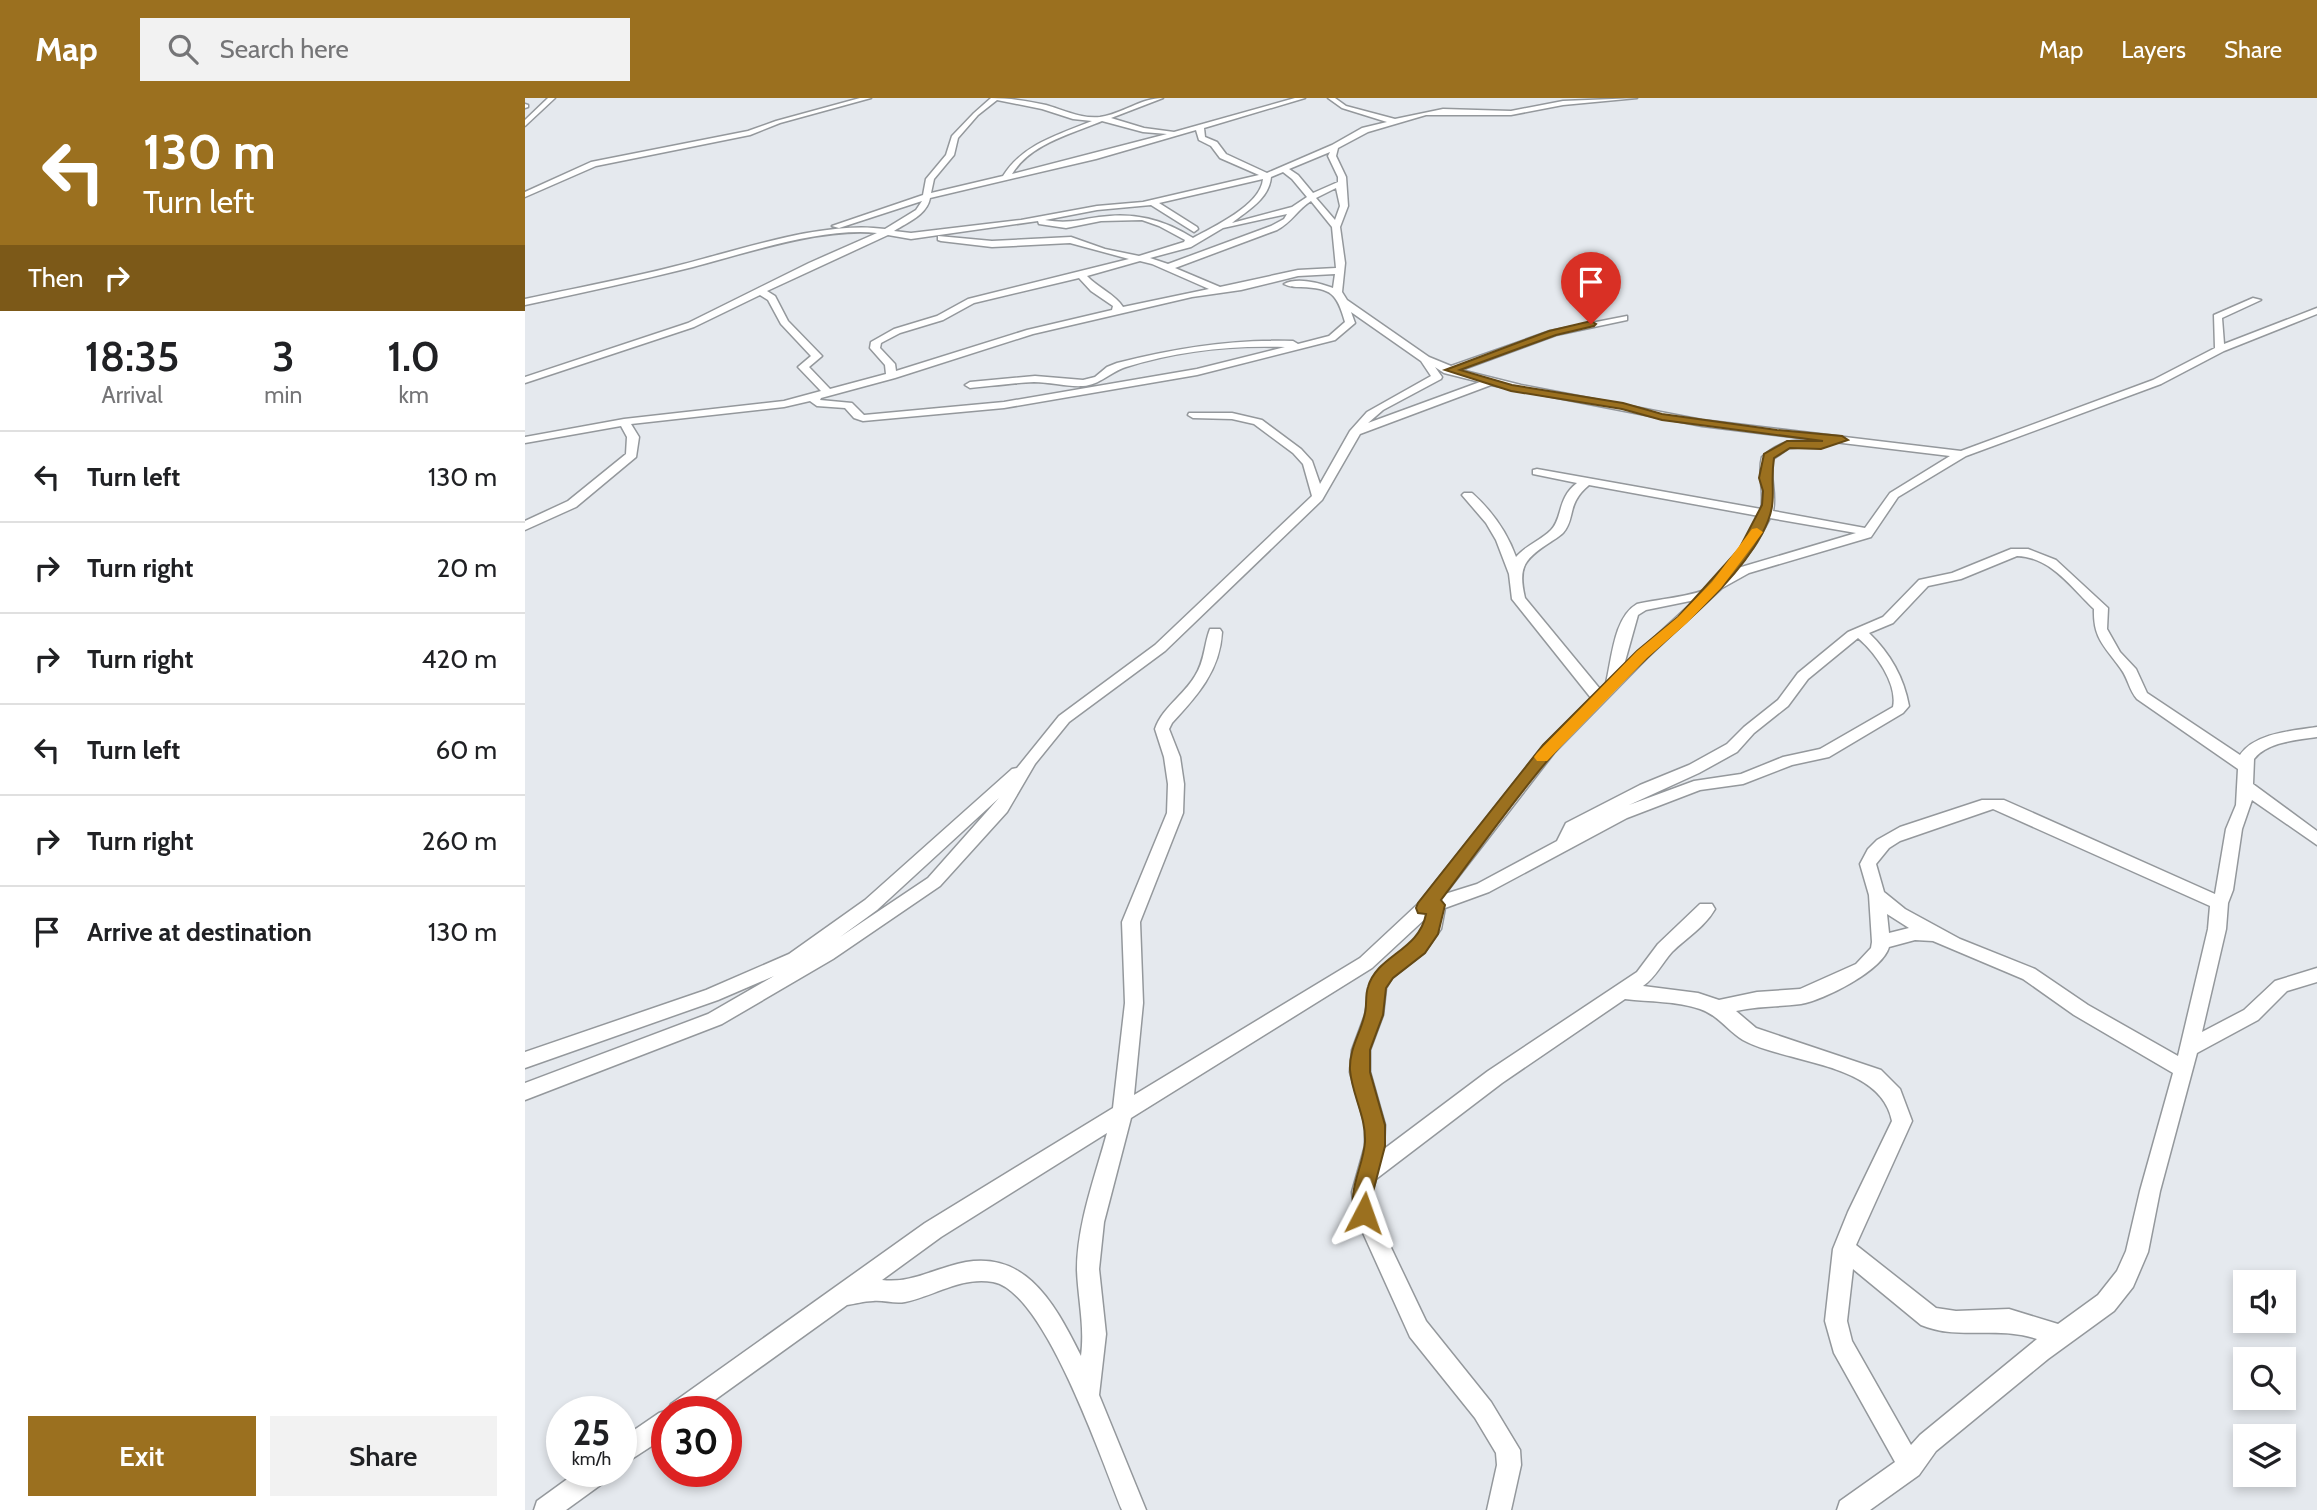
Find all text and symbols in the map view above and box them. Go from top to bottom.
search box [140,18,630,81]
text: Map [35,29,98,69]
icon: search [164,30,202,68]
text: Search here [220,33,349,65]
text: Map [2039,35,2083,64]
text: Layers [2121,35,2186,64]
text: Share [2224,35,2282,64]
text: 130 m [143,122,276,181]
icon: left [28,126,119,217]
text: Turn left [143,182,254,221]
pin [1561,252,1621,324]
icon: right [98,259,136,297]
text: Then [28,262,84,294]
icon: arrive [1572,263,1610,301]
text: 18:35 [85,330,180,382]
text: 3 [272,330,295,382]
text: 1.0 [387,330,440,382]
text: Arrival [102,381,163,409]
text: min [264,381,302,409]
text: km [398,381,429,409]
icon: left [28,458,66,496]
text: Turn left [87,461,180,493]
text: 130 m [428,461,497,493]
icon: right [28,549,66,587]
text: Turn right [87,552,193,584]
text: 20 m [437,552,497,584]
icon: right [28,640,66,678]
text: Turn right [87,643,193,675]
text: 420 m [422,643,497,675]
icon: left [28,731,66,769]
text: Turn left [87,734,180,766]
text: 60 m [435,734,497,766]
icon: right [28,822,66,860]
text: Turn right [87,825,193,857]
text: 260 m [422,825,497,857]
icon: arrive [28,913,66,951]
text: Arrive at destination [87,916,312,948]
text: 130 m [428,916,497,948]
position arrow [1327,1176,1401,1250]
map controls [2233,1270,2296,1487]
button: sound [2233,1270,2296,1333]
button: search [2233,1347,2296,1410]
speed limit sign: 30 [651,1396,742,1487]
text: 25 [573,1411,610,1454]
button: Exit [28,1416,256,1496]
button: Share [270,1416,497,1496]
button: layers [2233,1424,2296,1487]
text: km/h [572,1448,611,1470]

